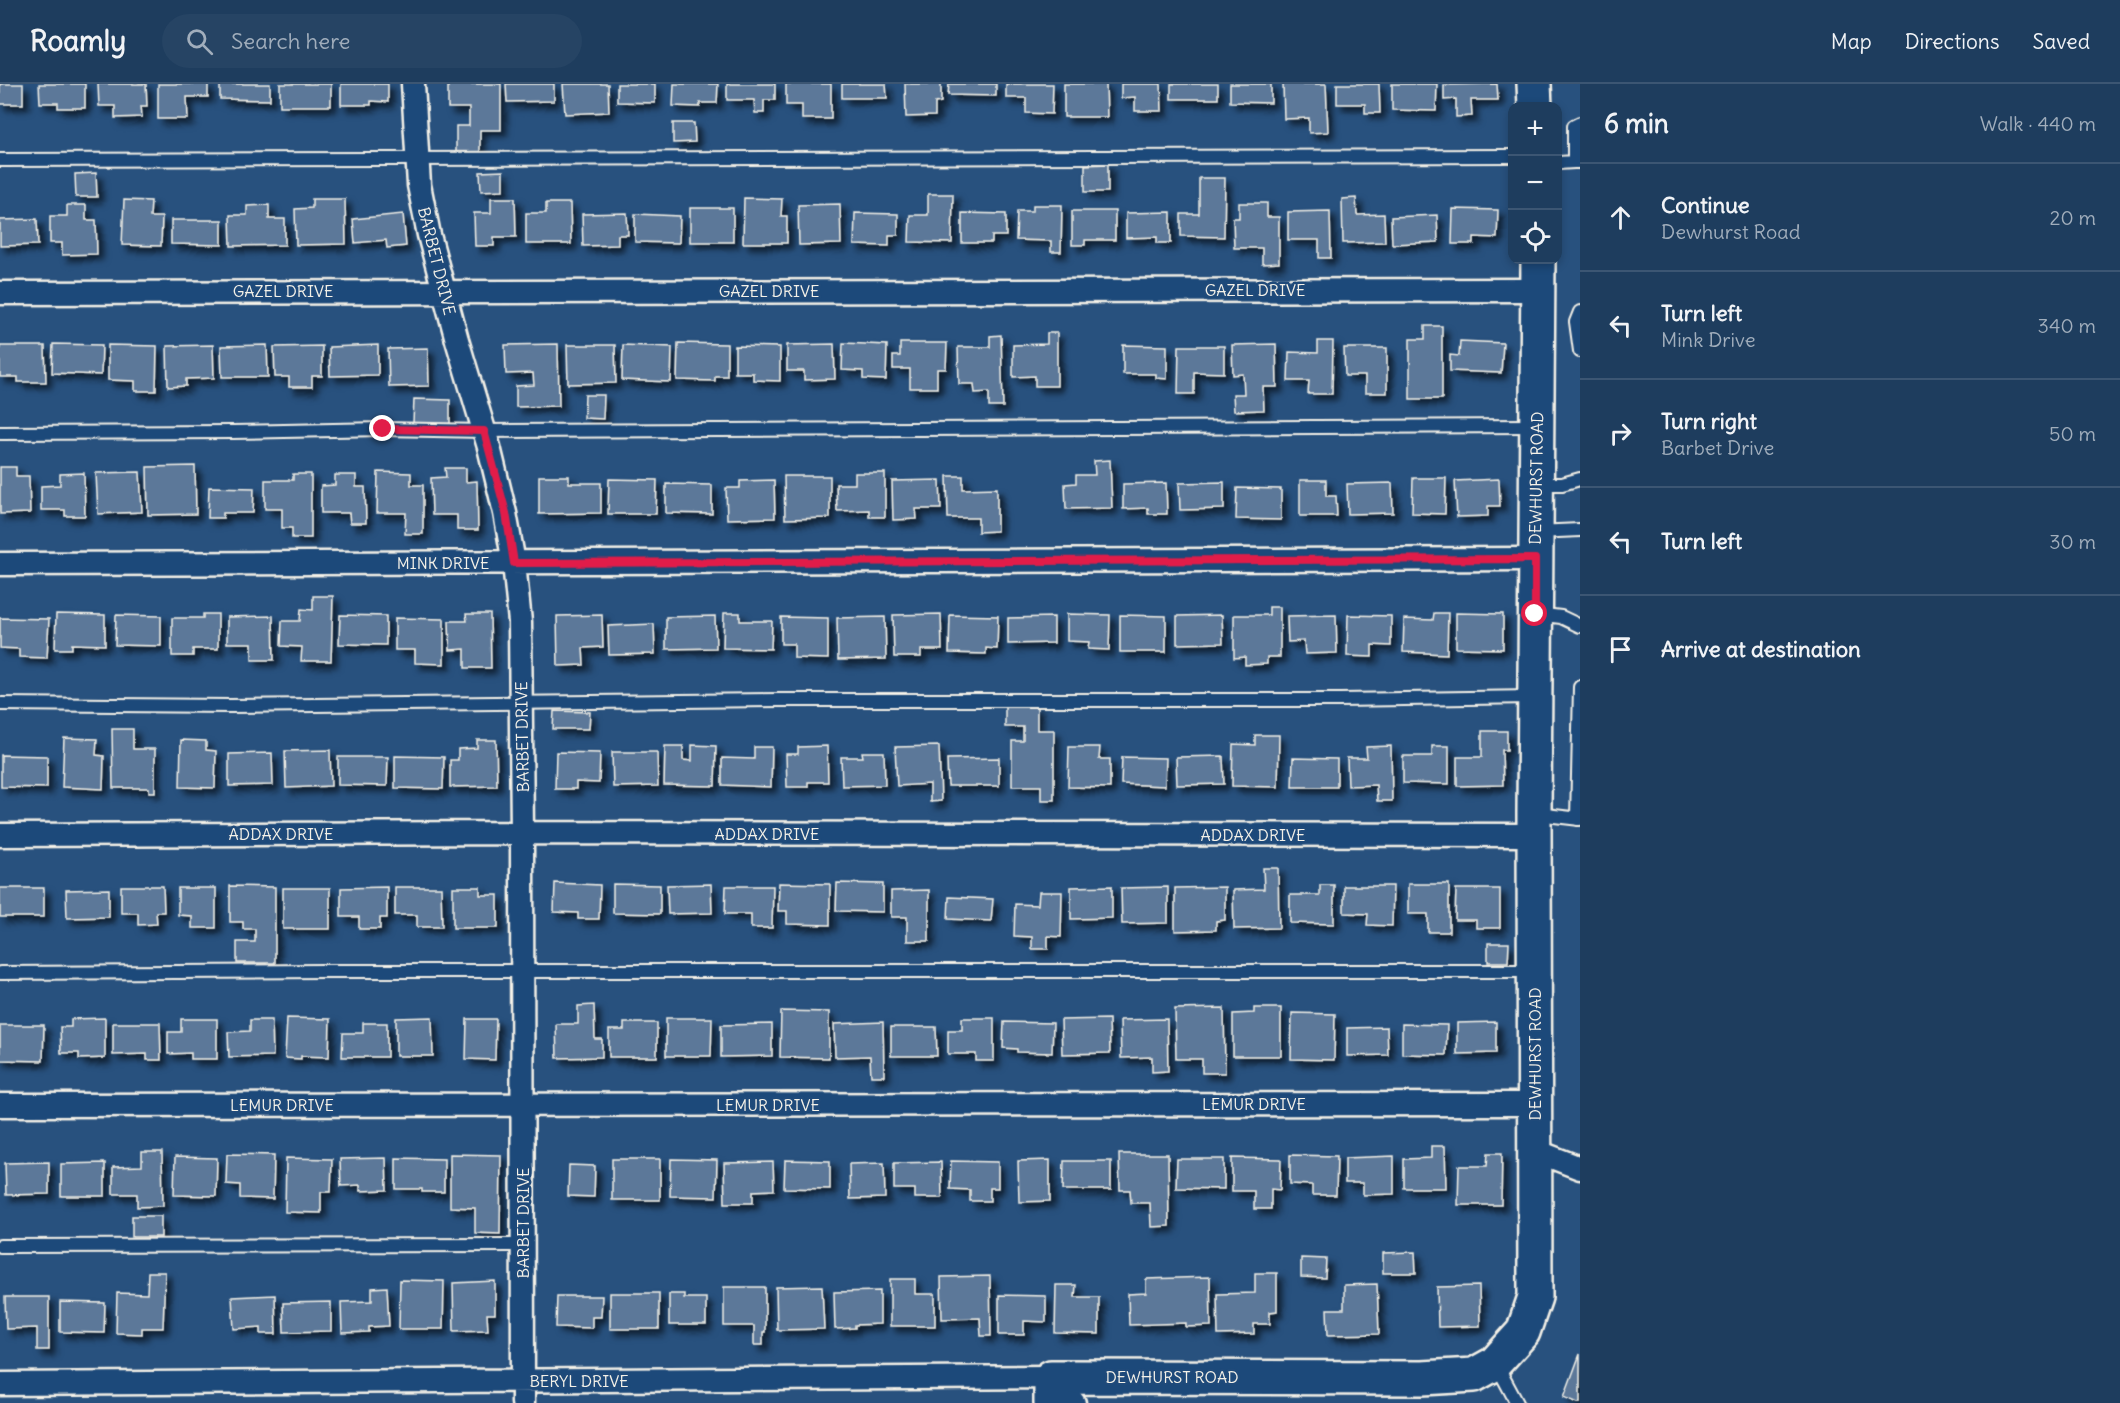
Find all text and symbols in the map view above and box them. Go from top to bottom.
search box [162,14,582,68]
text: Roamly [30,23,126,59]
icon: search [183,25,216,58]
text: Search here [231,27,350,55]
text: Map [1831,28,1872,55]
text: Directions [1905,28,1999,55]
text: Saved [2032,28,2090,55]
map controls [1508,102,1562,264]
button: + [1508,102,1562,156]
text: 6 min [1604,107,1669,140]
text: Walk · 440 m [1980,111,2096,136]
button: − [1508,156,1562,210]
text: Continue [1661,191,1750,219]
icon: ahead [1604,201,1637,234]
street label: BARBET DRIVE [414,205,460,317]
text: 20 m [2050,205,2096,230]
button: locate [1508,210,1562,264]
text: Dewhurst Road [1661,219,1800,244]
street label: GAZEL DRIVE [1205,280,1305,300]
street label: GAZEL DRIVE [233,281,333,301]
street label: GAZEL DRIVE [719,281,819,301]
text: Turn left [1661,299,1742,327]
icon: left [1604,309,1637,342]
text: 340 m [2038,313,2096,338]
text: Mink Drive [1661,327,1755,352]
text: Turn right [1661,407,1757,435]
street label: DEWHURST ROAD [1525,411,1547,545]
route end [369,415,395,441]
icon: right [1604,417,1637,450]
text: 50 m [2049,421,2096,446]
text: Barbet Drive [1661,435,1774,460]
icon: left [1604,525,1637,558]
text: Turn left [1661,527,1742,555]
text: 30 m [2049,529,2096,554]
street label: MINK DRIVE [397,553,489,573]
route start [1521,600,1547,626]
icon: arrive [1604,633,1637,666]
text: Arrive at destination [1661,635,1861,663]
street label: BARBET DRIVE [511,681,533,793]
street label: ADDAX DRIVE [229,824,333,844]
street label: ADDAX DRIVE [715,824,819,844]
street label: ADDAX DRIVE [1201,825,1305,845]
street label: DEWHURST ROAD [1525,987,1545,1121]
street label: LEMUR DRIVE [1202,1094,1306,1114]
street label: LEMUR DRIVE [230,1095,334,1115]
street label: LEMUR DRIVE [716,1095,820,1115]
street label: BARBET DRIVE [513,1168,533,1278]
street label: DEWHURST ROAD [1105,1367,1239,1387]
street label: BERYL DRIVE [529,1371,629,1391]

